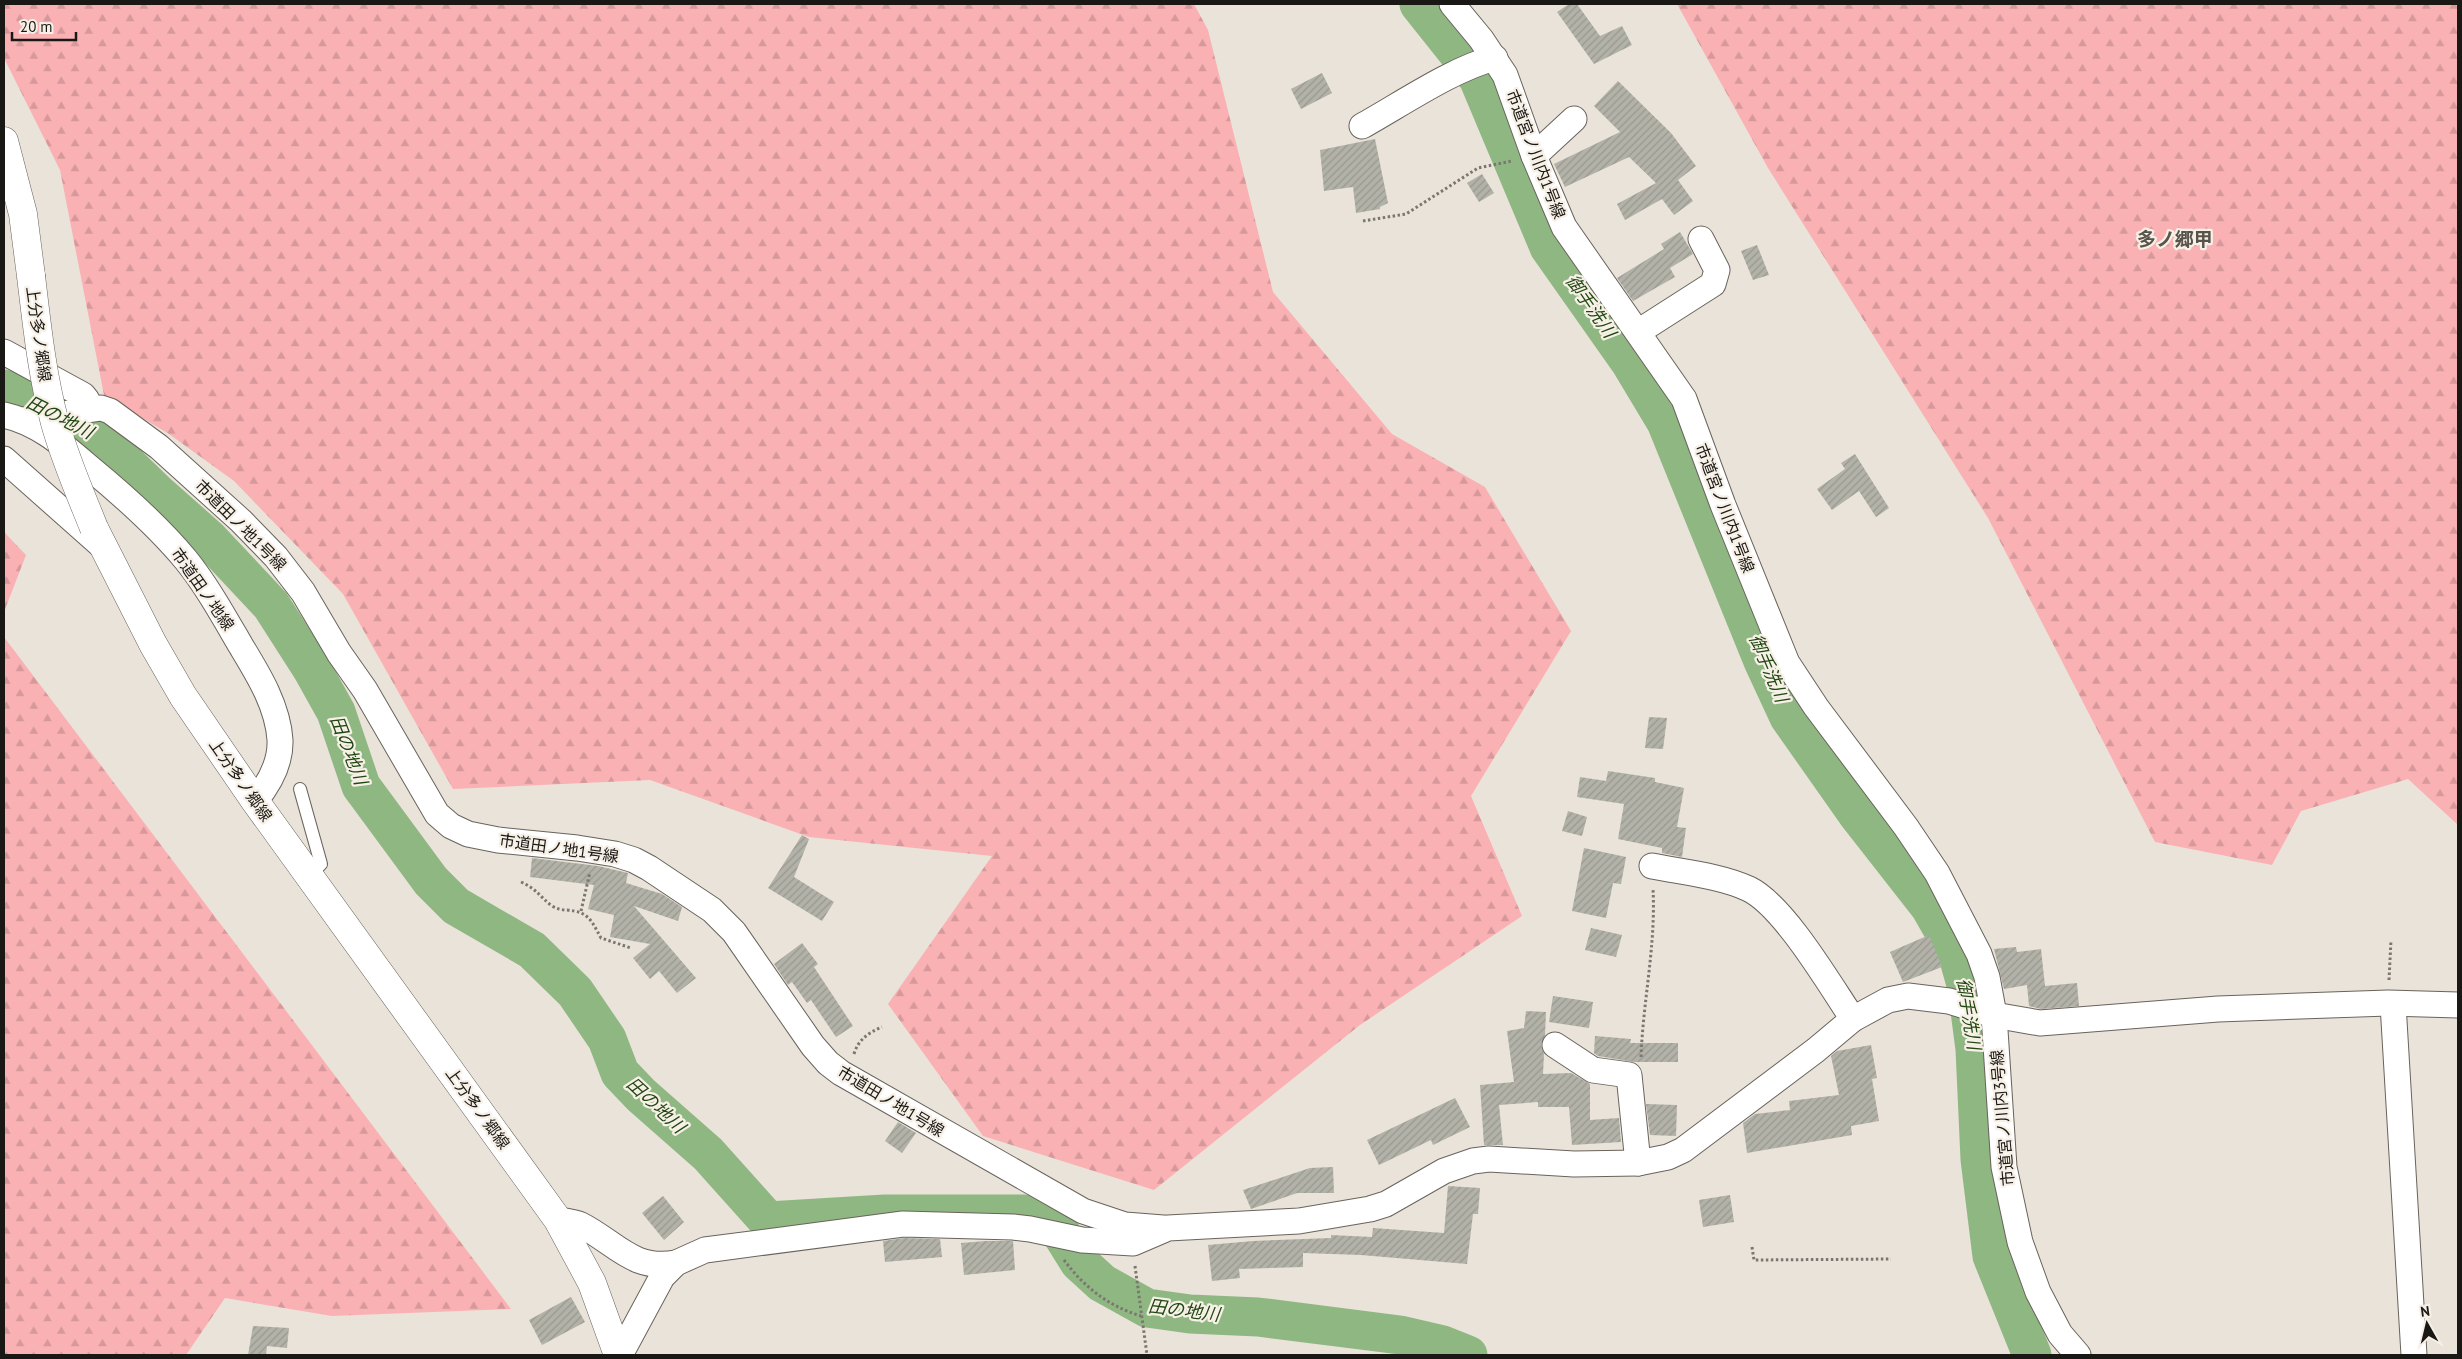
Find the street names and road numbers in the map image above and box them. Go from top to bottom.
street label: 市道宮ノ川内1号線 [1502,87,1570,221]
street label: 上分多ノ郷線 [22,285,56,383]
street label: 市道宮ノ川内1号線 [1691,441,1759,575]
street label: 市道田ノ地1号線 [191,475,291,575]
street label: 市道田ノ地線 [167,544,239,634]
street label: 上分多ノ郷線 [205,735,277,825]
street label: 市道田ノ地1号線 [498,830,620,866]
street label: 市道宮ノ川内3号線 [1986,1049,2018,1187]
street label: 市道田ノ地1号線 [834,1061,948,1141]
street label: 上分多ノ郷線 [442,1063,514,1153]

